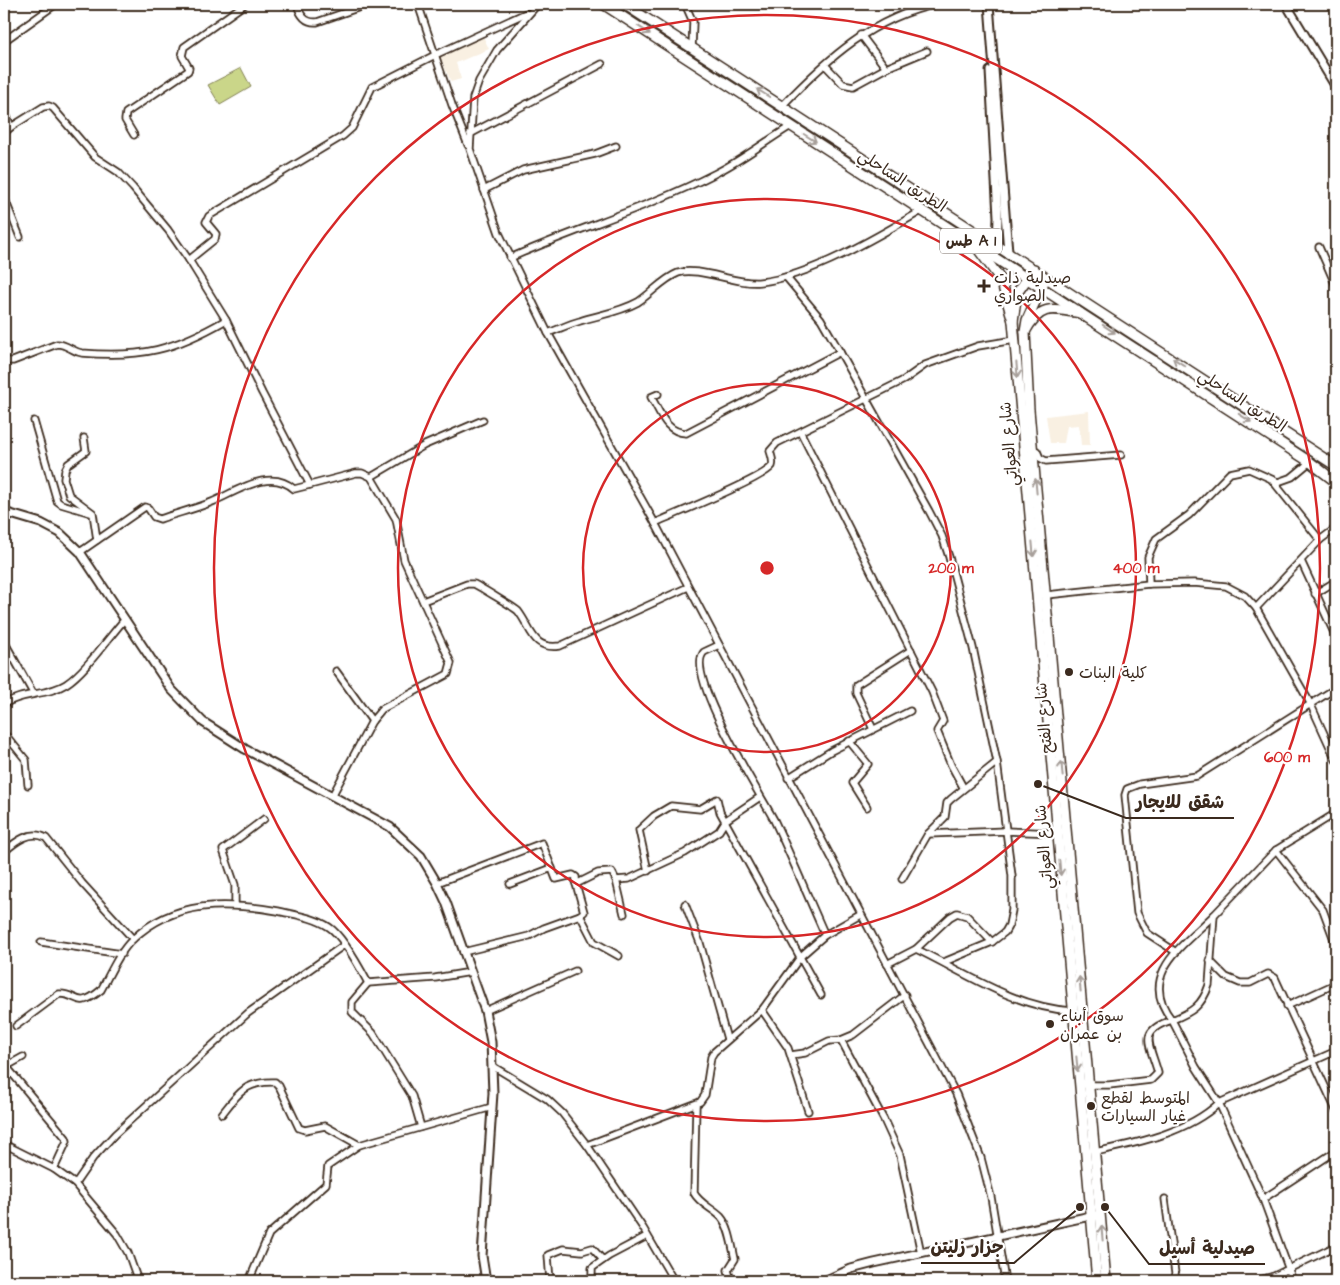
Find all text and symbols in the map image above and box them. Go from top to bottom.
one-way arrow [637,25,651,36]
one-way arrow [757,87,771,97]
one-way arrow [803,132,817,143]
street label: الطريق الساحلي [852,144,951,220]
road number: طس A 1 [940,228,1002,254]
place label: صيدلية ذات الصواري [994,267,1071,307]
marker: صيدلية ذات الصواري [978,280,990,292]
one-way arrow [1101,324,1115,334]
one-way arrow [1172,357,1186,367]
one-way arrow [1012,361,1022,377]
street label: الطريق الساحلي [1192,364,1291,440]
street label: شارع العواتي [994,401,1027,487]
one-way arrow [1237,414,1251,424]
one-way arrow [1031,478,1041,494]
one-way arrow [1028,541,1038,557]
text: 200 m [927,558,974,579]
text: 400 m [1113,558,1160,579]
centre of rings [758,559,776,577]
place label: كلية البنات [1079,662,1147,684]
marker: كلية البنات [1063,666,1075,678]
street label: شارع الفتح [1030,682,1058,754]
text: 600 m [1264,747,1310,768]
one-way arrow [1057,762,1067,778]
callout: شقق للايجار [1126,785,1234,818]
text: شقق للايجار [1134,790,1224,815]
street label: شارع العواتي [1029,804,1062,890]
one-way arrow [1055,859,1065,875]
one-way arrow [1076,976,1085,992]
place label: سوق أبناء بن عمران [1060,1005,1124,1045]
marker: سوق أبناء بن عمران [1044,1018,1056,1030]
one-way arrow [1073,1056,1082,1072]
place label: المتوسط لقطع غيار السيارات [1101,1087,1190,1127]
marker: المتوسط لقطع غيار السيارات [1085,1100,1097,1112]
one-way arrow [1097,1225,1106,1241]
callout: جزار زليتن [921,1230,1014,1263]
callout: صيدلية أسيل [1149,1231,1265,1264]
text: جزار زليتن [930,1235,1004,1260]
text: صيدلية أسيل [1159,1236,1255,1261]

